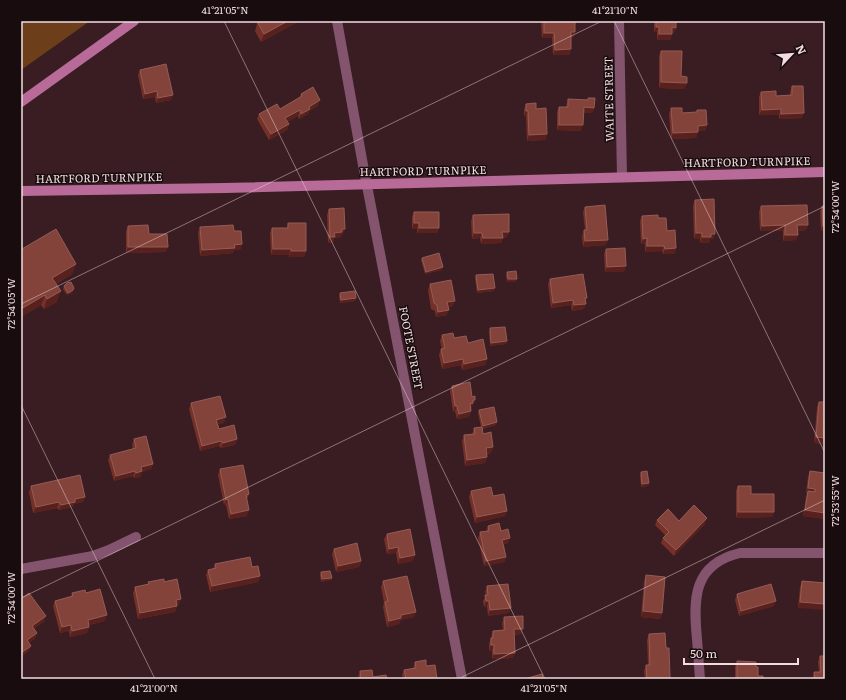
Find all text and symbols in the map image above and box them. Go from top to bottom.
text: 41°21'05"N [201,2,249,17]
text: 41°21'10"N [592,2,638,17]
north arrow [772,34,812,74]
text: N [793,42,811,57]
street label: WAITE STREET [599,56,617,142]
street label: HARTFORD TURNPIKE [683,152,810,170]
street label: HARTFORD TURNPIKE [359,161,486,179]
street label: HARTFORD TURNPIKE [35,168,162,186]
text: 72°54'00"W [827,181,842,233]
text: 72°54'05"W [3,278,18,330]
street label: FOOTE STREET [396,305,428,391]
text: 72°53'55"W [827,475,842,527]
text: 72°54'00"W [3,572,18,624]
scale bar [684,640,798,666]
text: 50 m [690,644,717,662]
text: 41°21'00"N [130,680,178,695]
text: 41°21'05"N [520,680,568,695]

